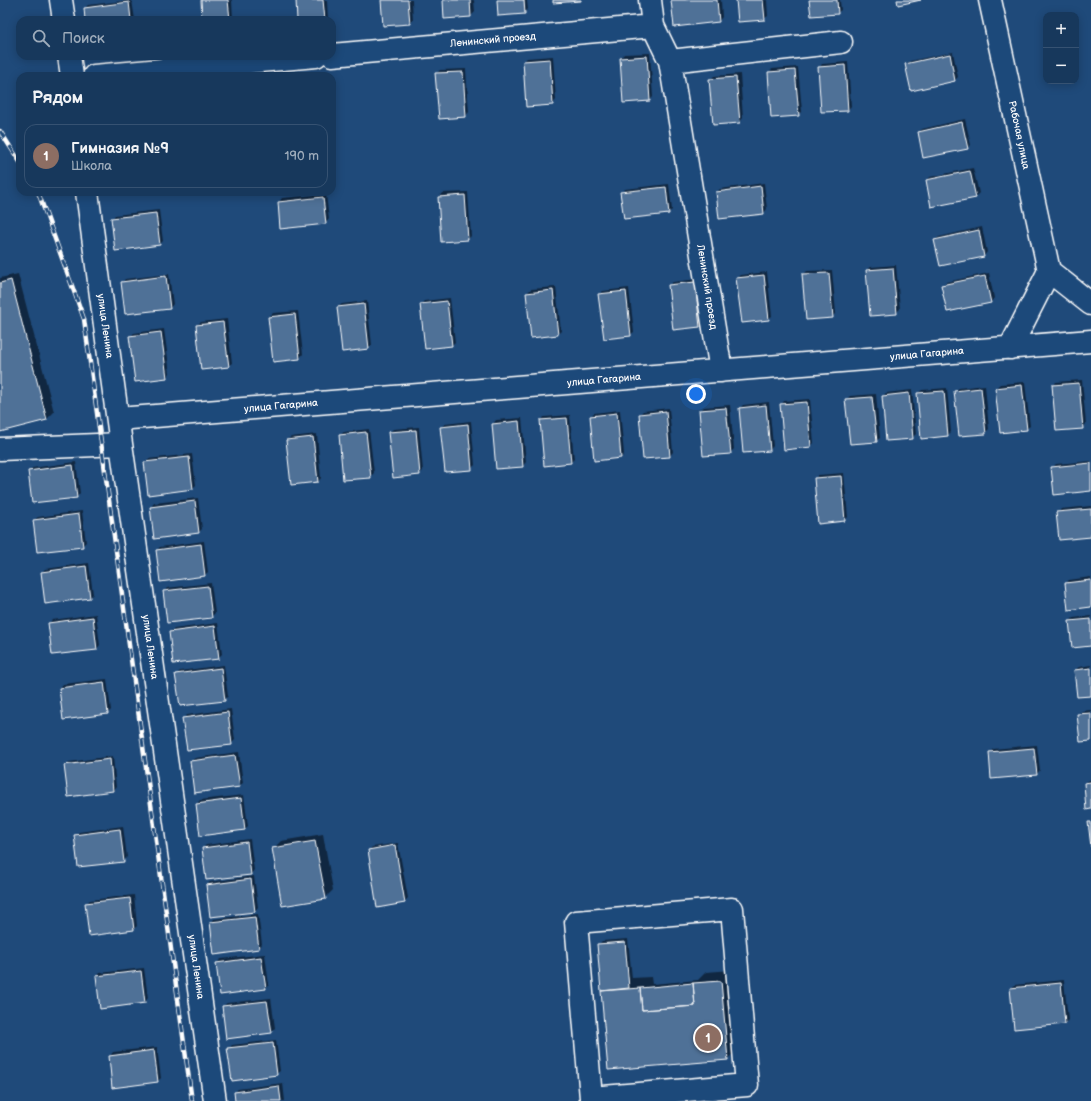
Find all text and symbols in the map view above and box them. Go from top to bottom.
map controls [1043,12,1079,84]
button: + [1043,12,1079,48]
search box [16,16,336,60]
icon: search [30,27,52,49]
text: Поиск [62,29,105,48]
street label: Ленинский проезд [449,30,536,50]
button: − [1043,48,1079,84]
text: Рядом [32,88,83,108]
street label: Рабочая улица [1006,100,1032,171]
text: Гимназия №9 [71,139,169,158]
text: 1 [43,148,49,164]
text: 190 m [285,148,319,164]
text: Школа [71,158,112,174]
street label: Ленинский проезд [694,243,720,330]
street label: улица Ленина [95,293,115,359]
street label: улица Гагарина [890,345,965,363]
street label: улица Гагарина [567,371,642,389]
your location [686,384,706,404]
street label: улица Гагарина [244,397,319,415]
street label: улица Ленина [140,614,160,680]
street label: улица Ленина [186,934,206,1000]
pin: 1 [695,1023,721,1053]

